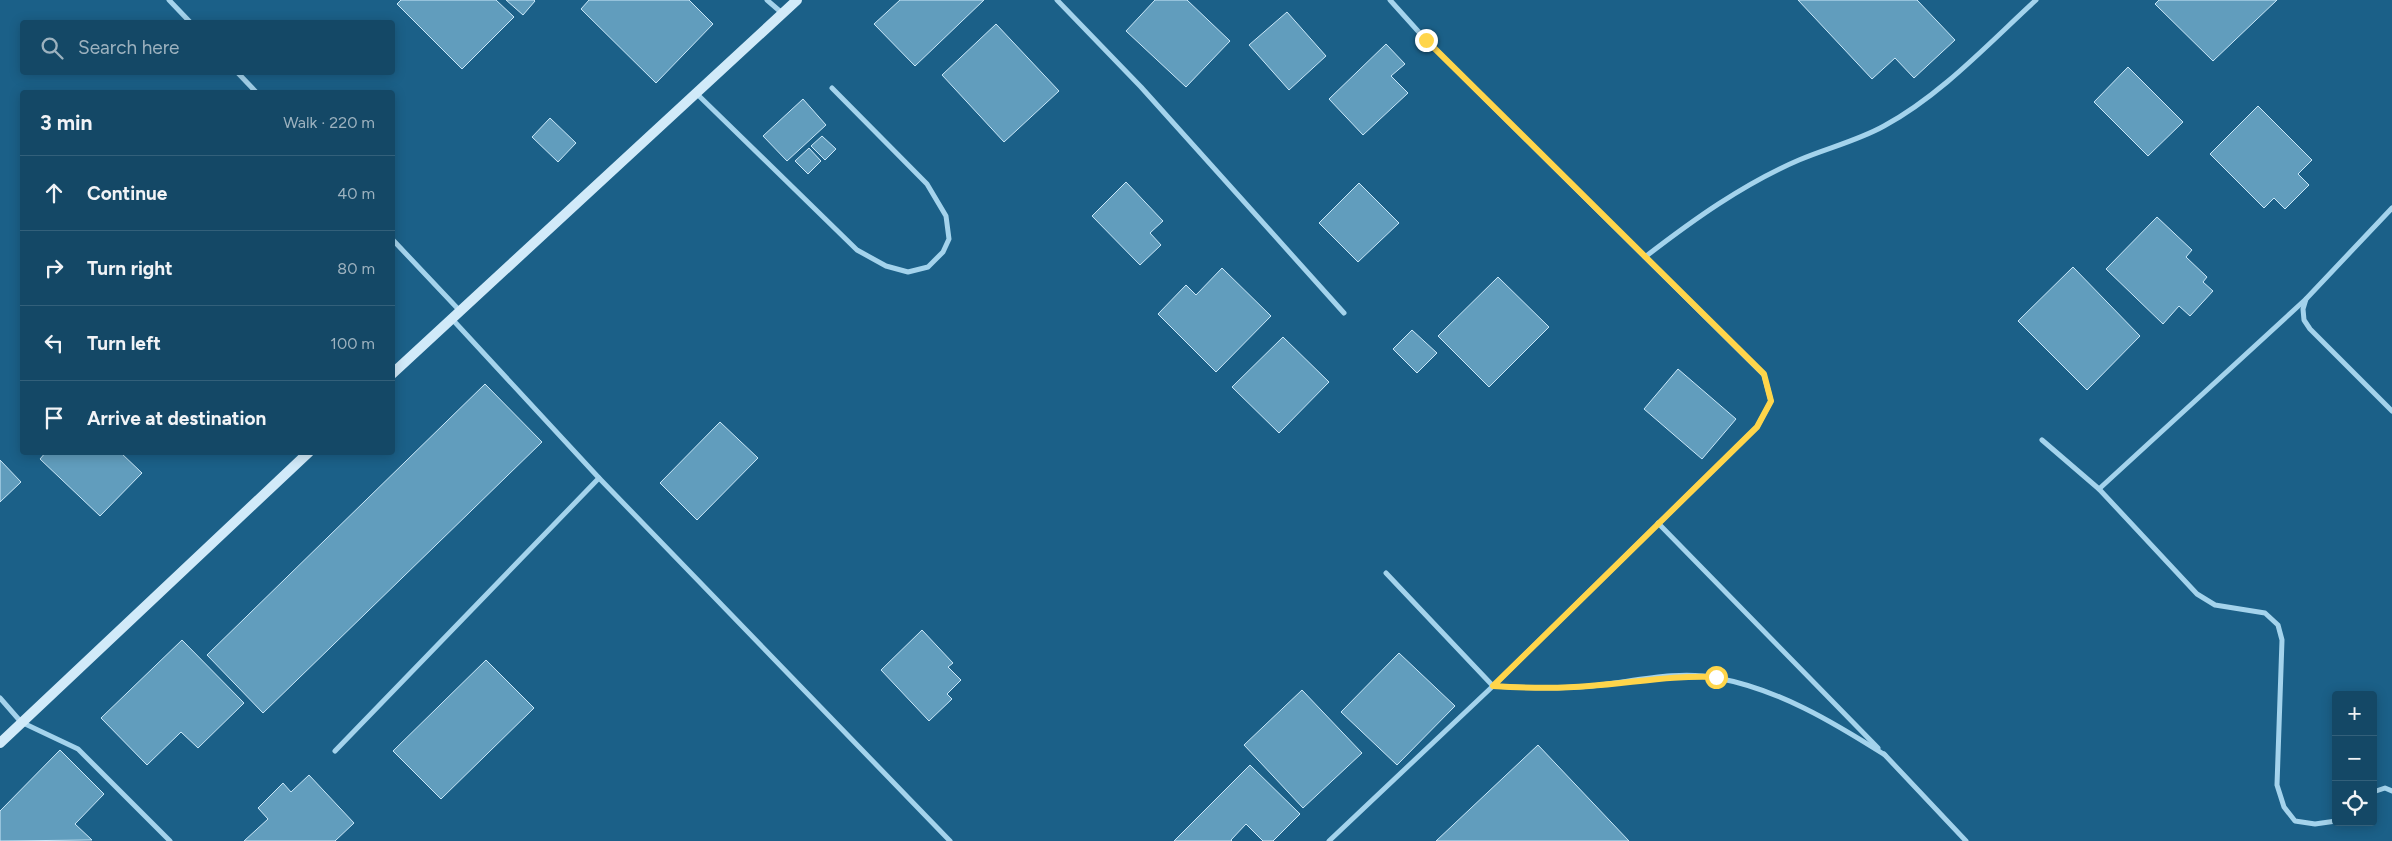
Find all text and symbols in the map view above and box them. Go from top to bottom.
search box [20,20,395,75]
route end [1415,29,1438,52]
icon: search [38,34,66,62]
text: Search here [78,36,180,59]
text: 3 min [40,110,92,135]
text: Walk · 220 m [283,113,375,132]
icon: ahead [40,179,68,207]
text: Continue [87,182,167,205]
text: 40 m [337,184,375,203]
icon: right [40,254,68,282]
text: Turn right [87,257,173,280]
text: 80 m [337,259,375,278]
icon: left [40,329,68,357]
text: Turn left [87,332,161,355]
text: 100 m [330,334,375,353]
icon: arrive [40,404,68,432]
text: Arrive at destination [87,407,266,430]
route start [1705,666,1728,689]
map controls [2332,691,2377,826]
button: + [2332,691,2377,736]
button: − [2332,736,2377,781]
button: locate [2332,781,2377,826]

